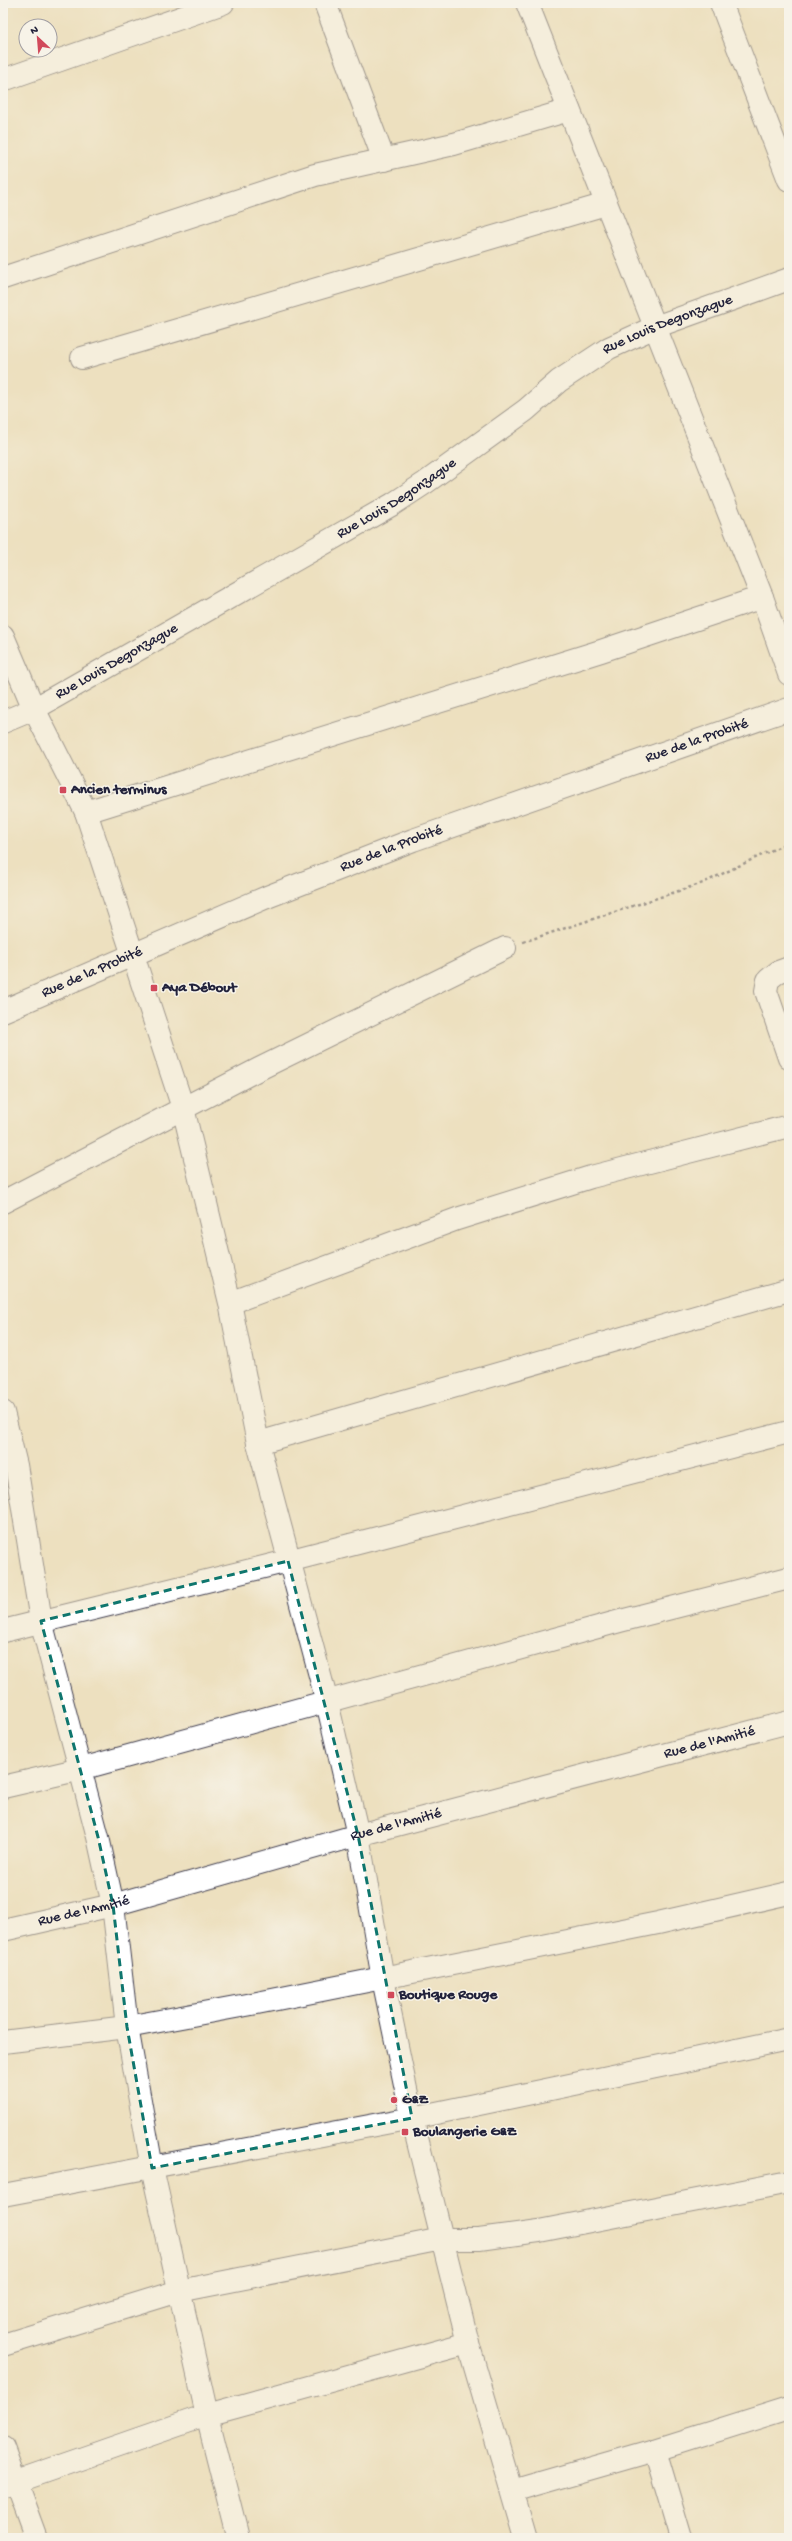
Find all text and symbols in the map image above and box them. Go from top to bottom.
north arrow [18,18,58,58]
text: N [29,24,40,38]
street label: Rue Louis Degonzague [599,291,735,359]
street label: Rue Louis Degonzague [334,454,460,543]
street label: Rue Louis Degonzague [52,619,182,704]
street label: Rue de la Probité [643,715,751,767]
place label: Ancien terminus [70,781,168,799]
marker: Ancien terminus [58,785,68,795]
street label: Rue de la Probité [338,821,445,876]
street label: Rue de la Probité [39,943,145,1002]
place label: Aya Débout [161,979,238,997]
marker: Aya Débout [149,983,159,993]
street label: Rue de l'Amitié [662,1722,757,1763]
street label: Rue de l'Amitié [349,1804,444,1846]
street label: Rue de l'Amitié [36,1892,132,1931]
place label: Boutique Rouge [398,1986,498,2004]
marker: Boutique Rouge [386,1990,396,2000]
place label: G&Z [402,2091,429,2109]
marker: G&Z [389,2095,399,2105]
place label: Boulangerie G&Z [412,2123,518,2141]
marker: Boulangerie G&Z [400,2127,410,2137]

